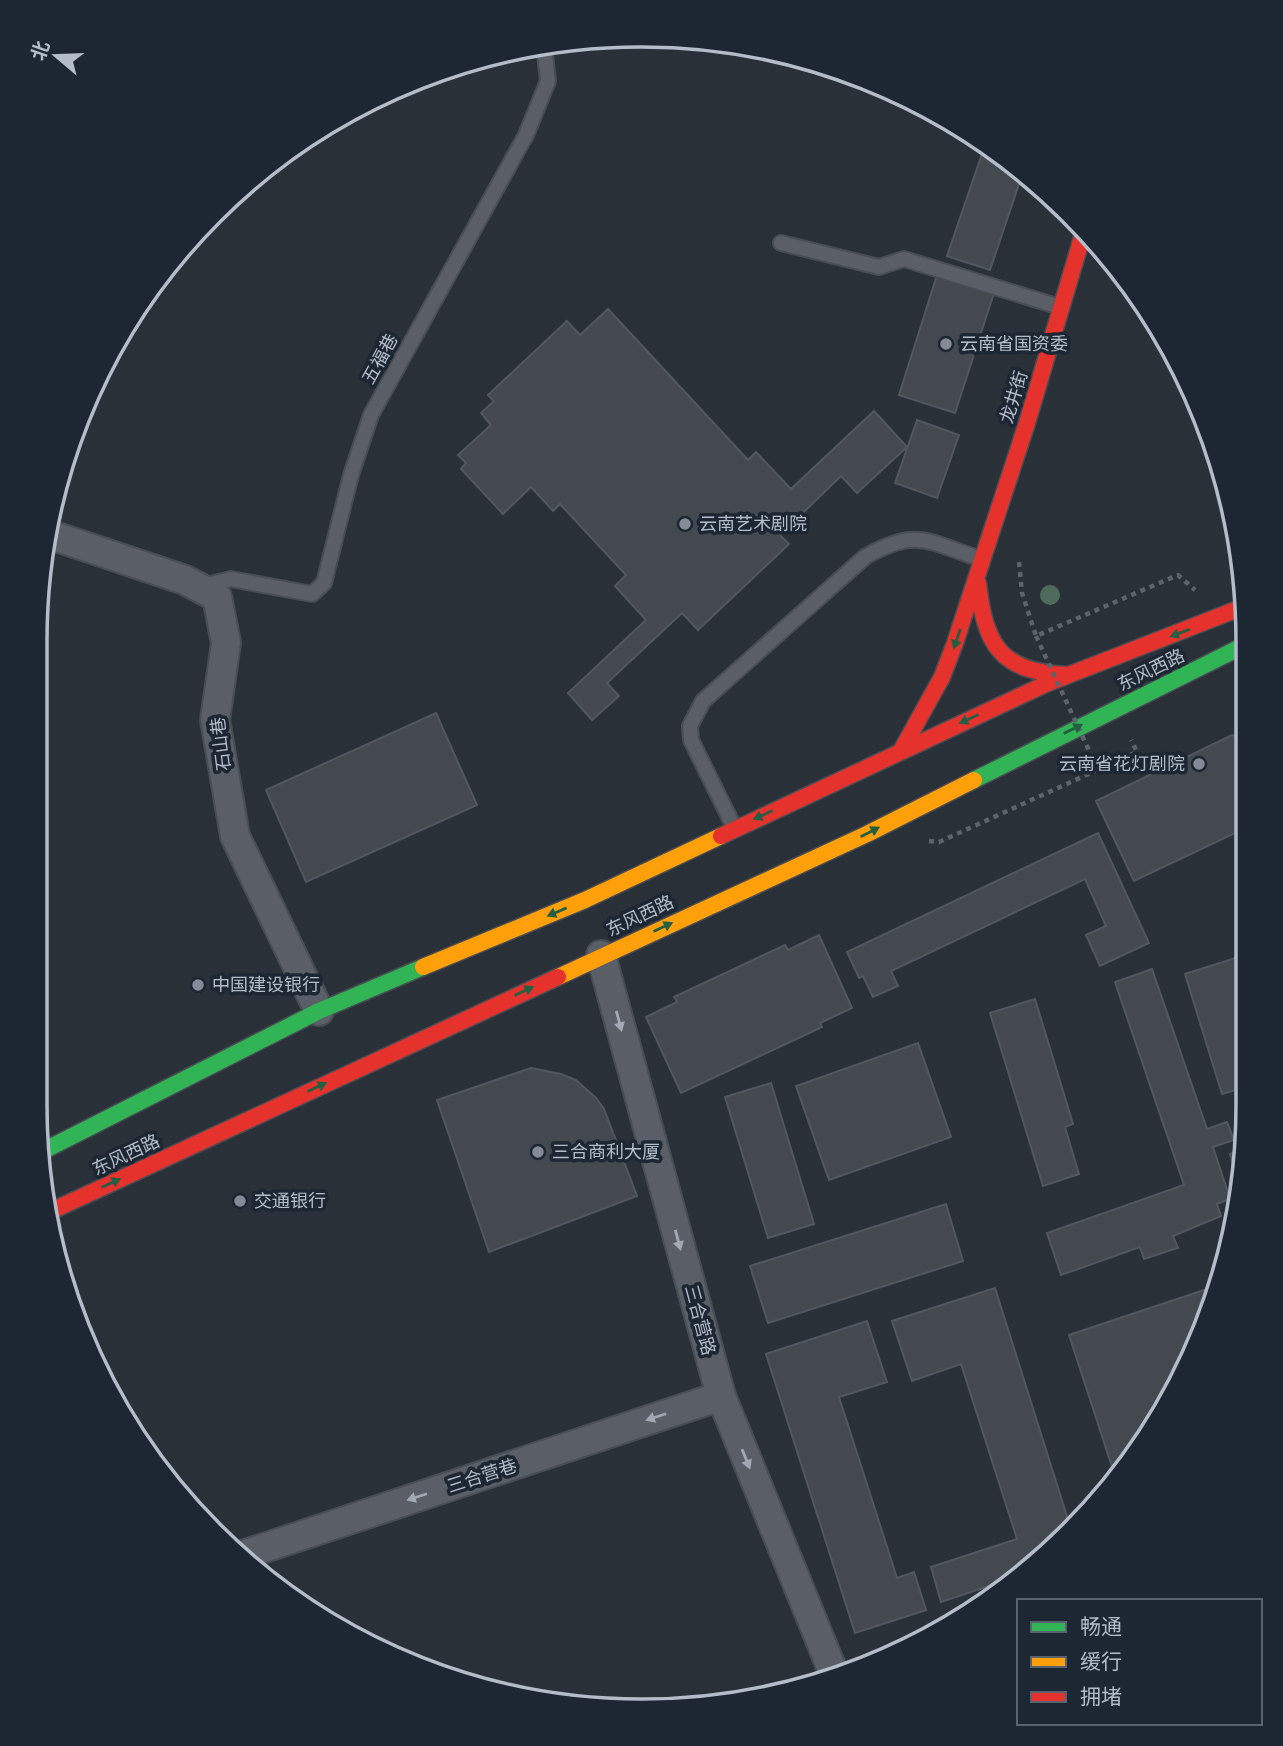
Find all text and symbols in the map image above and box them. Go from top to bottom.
north arrow [21,21,91,91]
text: 北 [25,38,54,63]
street label: 五福巷 [356,330,403,388]
place label: 云南省国资委 [960,332,1068,355]
marker: 云南省国资委 [938,336,954,352]
street label: 龙井街 [995,368,1032,426]
place label: 云南艺术剧院 [699,512,807,535]
marker: 云南艺术剧院 [677,516,693,532]
one-way arrow [1169,627,1190,638]
one-way arrow [951,628,961,649]
street label: 东风西路 [1113,643,1188,696]
one-way arrow [959,714,980,725]
street label: 石山巷 [206,716,235,772]
one-way arrow [1063,724,1083,735]
place label: 云南省花灯剧院 [1059,752,1185,775]
marker: 云南省花灯剧院 [1191,756,1207,772]
one-way arrow [753,809,773,821]
one-way arrow [860,826,880,837]
street label: 东风西路 [602,890,677,941]
one-way arrow [546,906,567,917]
one-way arrow [653,921,673,933]
place label: 中国建设银行 [212,973,320,996]
marker: 中国建设银行 [190,977,206,993]
one-way arrow [513,985,534,996]
one-way arrow [614,1010,625,1032]
one-way arrow [307,1081,327,1093]
street label: 东风西路 [88,1129,163,1180]
place label: 三合商利大厦 [552,1140,660,1163]
marker: 三合商利大厦 [530,1144,546,1160]
one-way arrow [101,1177,121,1189]
place label: 交通银行 [254,1189,326,1212]
marker: 交通银行 [232,1193,248,1209]
one-way arrow [674,1230,684,1251]
street label: 三合营路 [680,1282,721,1358]
one-way arrow [645,1413,666,1423]
one-way arrow [741,1449,752,1470]
street label: 三合营巷 [444,1453,520,1498]
one-way arrow [406,1492,427,1503]
legend [1017,1599,1262,1725]
text: 畅通 [1080,1613,1122,1640]
text: 缓行 [1080,1648,1122,1675]
text: 拥堵 [1080,1683,1122,1710]

